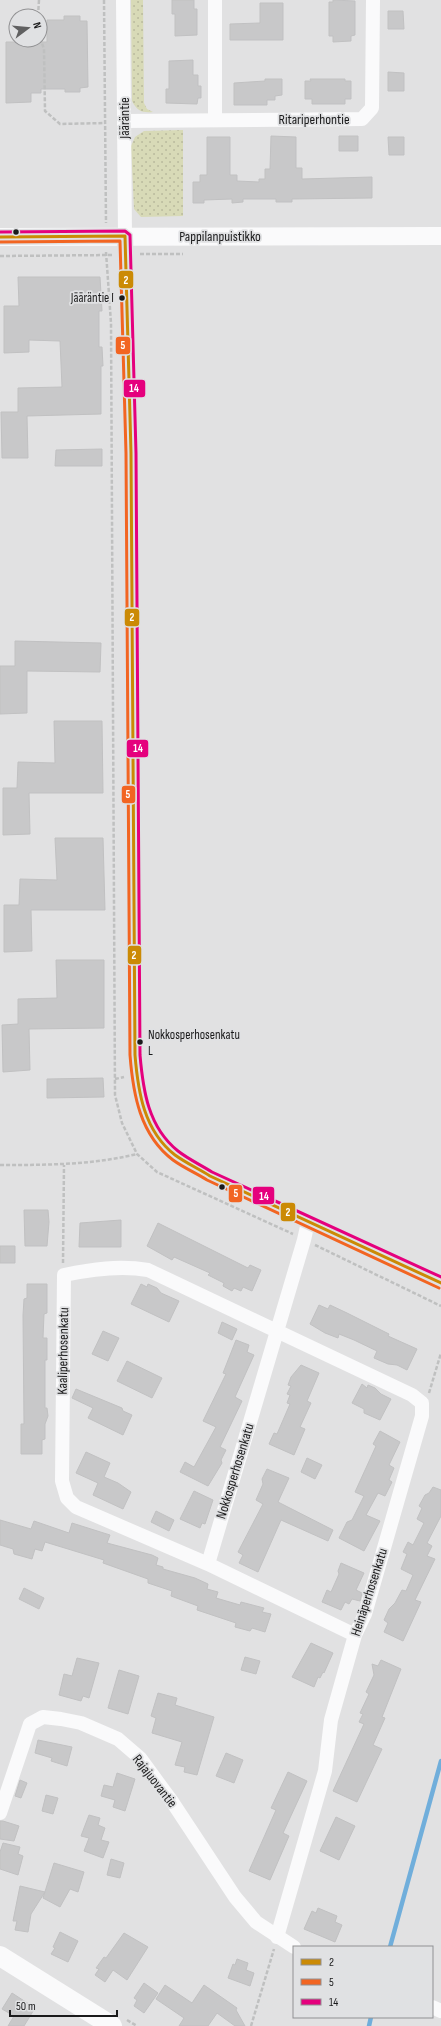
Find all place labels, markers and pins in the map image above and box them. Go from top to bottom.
unlabelled marker [11,227,21,237]
place label: Jääräntie I [70,290,114,306]
marker: Jääräntie I [117,293,127,303]
place label: Nokkosperhosenkatu L [148,1027,240,1059]
marker: Nokkosperhosenkatu L [135,1037,145,1047]
unlabelled marker [217,1182,227,1192]

